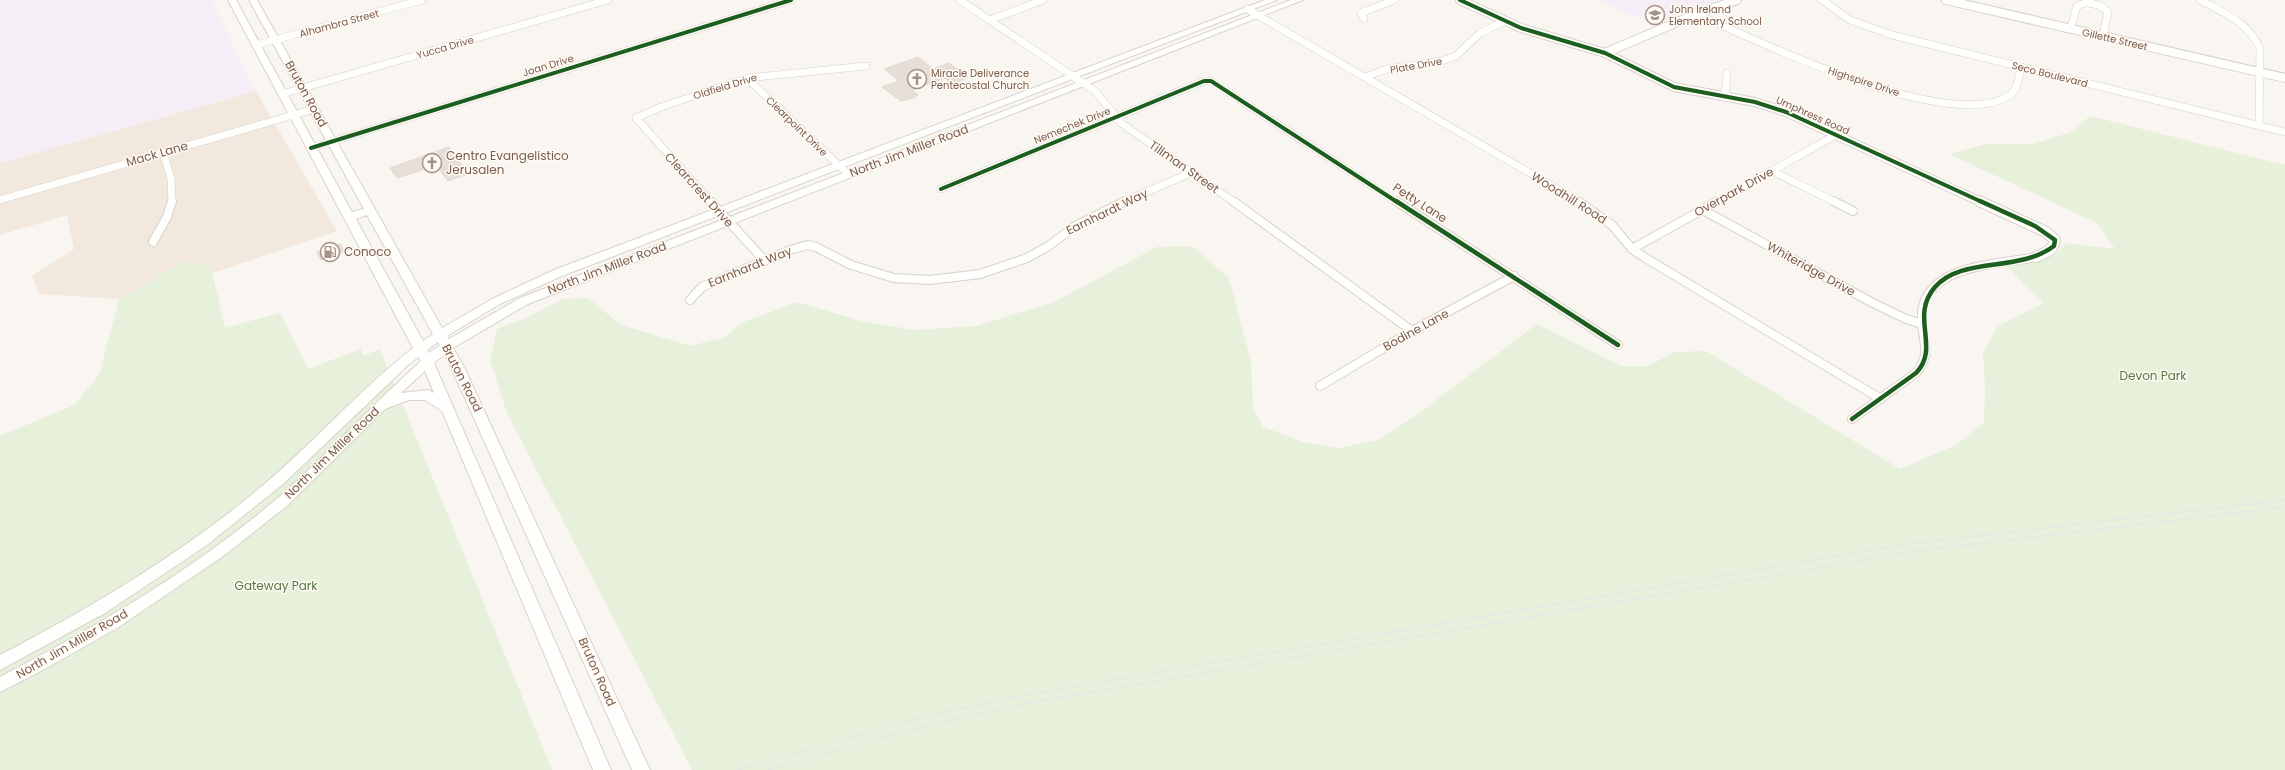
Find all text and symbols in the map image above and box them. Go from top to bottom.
place label: John Ireland Elementary School [1669,2,1762,29]
school or university icon: John Ireland Elementary School [1644,4,1666,26]
street label: Alhambra Street [298,6,381,41]
street label: Gillette Street [2081,25,2149,54]
street label: Yucca Drive [415,32,476,63]
street label: Joan Drive [521,51,575,80]
street label: Plate Drive [1389,54,1443,77]
street label: Bruton Road [281,57,332,130]
street label: Seco Boulevard [2010,58,2089,91]
street label: Highspire Drive [1826,63,1902,100]
place label: Miracle Deliverance Pentecostal Church [931,66,1029,93]
church icon: Miracle Deliverance Pentecostal Church [906,68,928,90]
street label: Oldfield Drive [691,70,759,103]
street label: Umphress Road [1774,92,1852,138]
street label: Clearpoint Drive [763,93,831,160]
street label: Nemechek Drive [1032,103,1113,148]
street label: North Jim Miller Road [847,120,971,181]
street label: Tillman Street [1146,136,1223,197]
street label: Mack Lane [124,137,190,170]
place label: Centro Evangelistico Jerusalen [446,147,569,178]
street label: Clearcrest Drive [661,149,738,231]
church icon: Centro Evangelistico Jerusalen [421,152,443,174]
street label: Overpark Drive [1691,163,1776,220]
street label: Woodhill Road [1528,168,1610,228]
street label: Petty Lane [1390,179,1451,226]
street label: Earnhardt Way [1063,184,1151,239]
street label: North Jim Miller Road [545,237,669,298]
street label: Whiteridge Drive [1764,237,1858,300]
fuel station icon: Conoco [319,241,341,263]
street label: Earnhardt Way [705,242,794,291]
place label: Conoco [344,243,392,260]
street label: Bodine Lane [1380,304,1452,355]
street label: Bruton Road [438,341,487,414]
park label: Devon Park [2120,367,2187,384]
street label: North Jim Miller Road [280,403,383,503]
park label: Gateway Park [235,577,318,594]
street label: North Jim Miller Road [13,605,131,682]
street label: Bruton Road [575,635,620,709]

